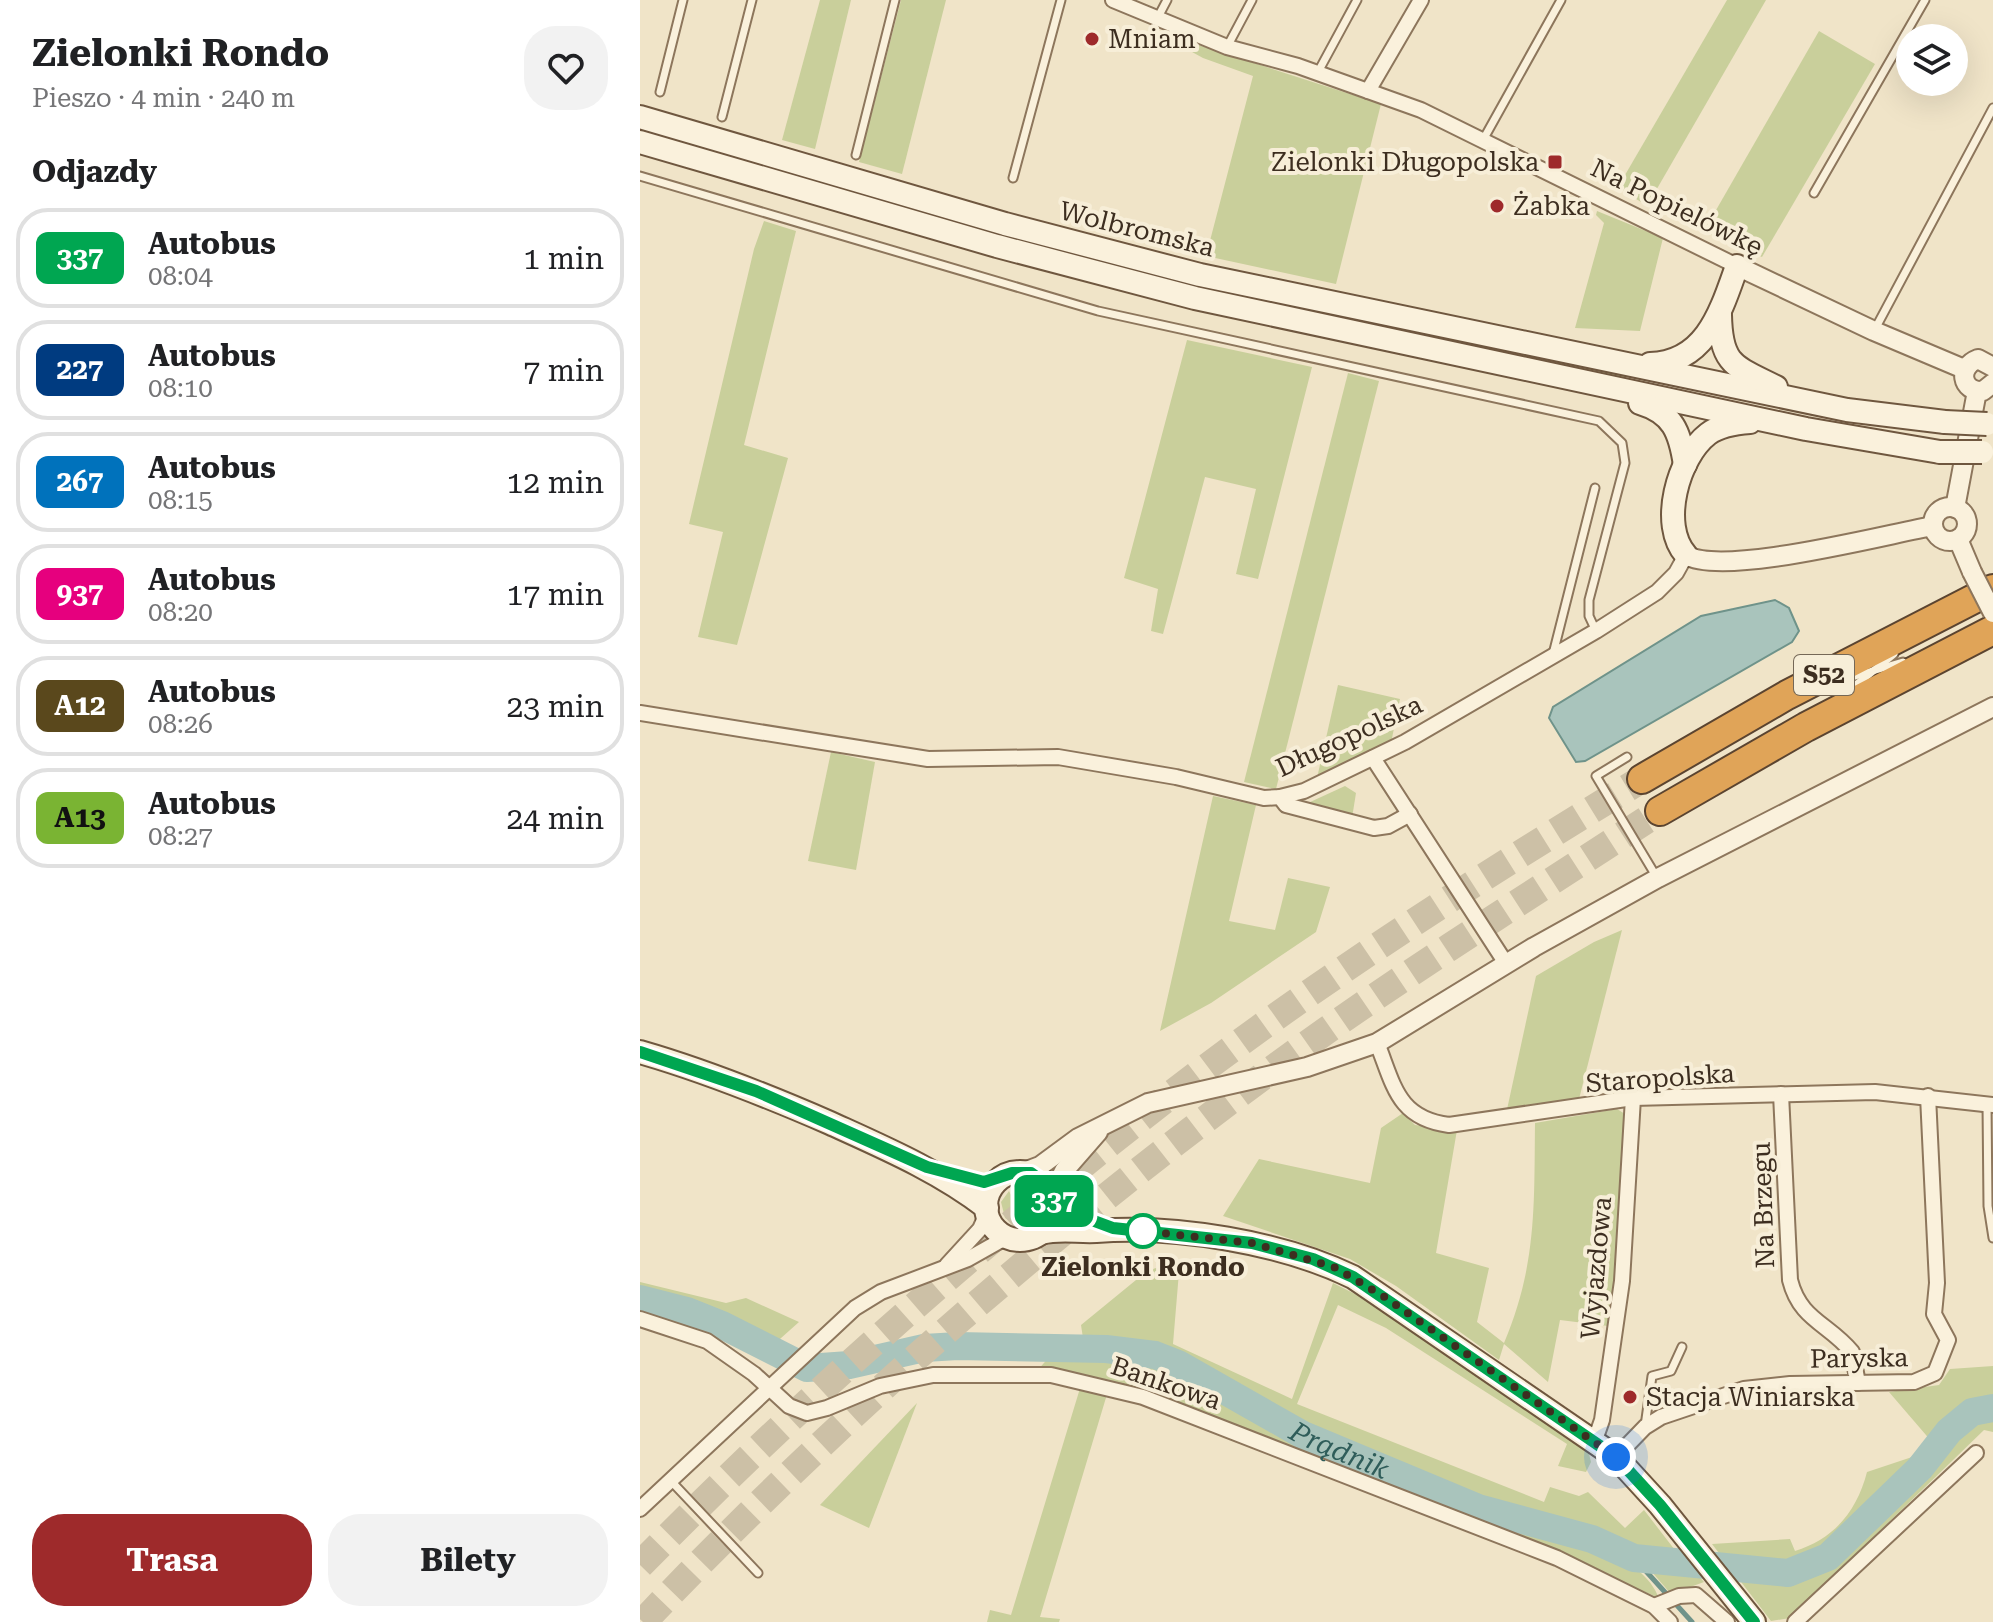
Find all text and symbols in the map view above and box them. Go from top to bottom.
place label: Mniam [1108,24,1196,54]
map controls [1896,24,1968,96]
button: layers [1896,24,1968,96]
button: heart [524,26,608,110]
marker: Mniam [1083,30,1101,48]
text: Zielonki Rondo [32,31,329,75]
text: Pieszo · 4 min · 240 m [32,83,295,113]
place label: Zielonki Długopolska [1271,147,1539,177]
street label: Na Popielówkę [1586,152,1768,262]
marker: Zielonki Długopolska [1546,153,1564,171]
text: Odjazdy [32,154,157,189]
place label: Żabka [1513,190,1590,221]
street label: Wolbromska [1057,195,1217,263]
marker: Żabka [1488,197,1506,215]
text: Autobus [148,226,276,261]
text: 337 [56,241,104,274]
text: 1 min [523,241,604,276]
text: 08:04 [148,261,213,291]
text: Autobus [148,338,276,373]
text: 227 [56,353,104,386]
text: 7 min [523,353,604,388]
text: 08:10 [148,373,213,403]
text: Autobus [148,450,276,485]
text: 267 [56,465,104,498]
text: 12 min [507,465,604,500]
text: 08:15 [148,485,213,515]
text: Autobus [148,562,276,597]
text: 937 [56,577,104,610]
text: 17 min [507,577,604,612]
text: 08:20 [148,597,213,627]
road number: S52 [1794,655,1854,695]
text: Autobus [148,674,276,709]
text: A12 [54,689,106,722]
text: 23 min [507,689,604,724]
street label: Długopolska [1271,689,1427,783]
text: 08:26 [148,709,213,739]
text: Autobus [148,786,276,821]
text: A13 [54,801,106,834]
text: 24 min [507,801,604,836]
text: 08:27 [148,821,213,851]
street label: Staropolska [1585,1058,1735,1098]
street label: Na Brzegu [1746,1141,1780,1269]
line badge: 337 [1008,1175,1100,1227]
text: 337 [1030,1184,1078,1217]
street label: Wyjazdowa [1575,1195,1617,1341]
marker: Zielonki Rondo [1126,1214,1160,1248]
place label: Zielonki Rondo [1041,1252,1245,1282]
street label: Paryska [1810,1342,1908,1374]
street label: Bankowa [1107,1350,1225,1416]
place label: Stacja Winiarska [1646,1382,1855,1412]
marker: Stacja Winiarska [1621,1388,1639,1406]
water label: Prądnik [1283,1414,1395,1486]
your location [1596,1437,1636,1477]
button: Trasa [32,1514,312,1606]
button: Bilety [328,1514,608,1606]

